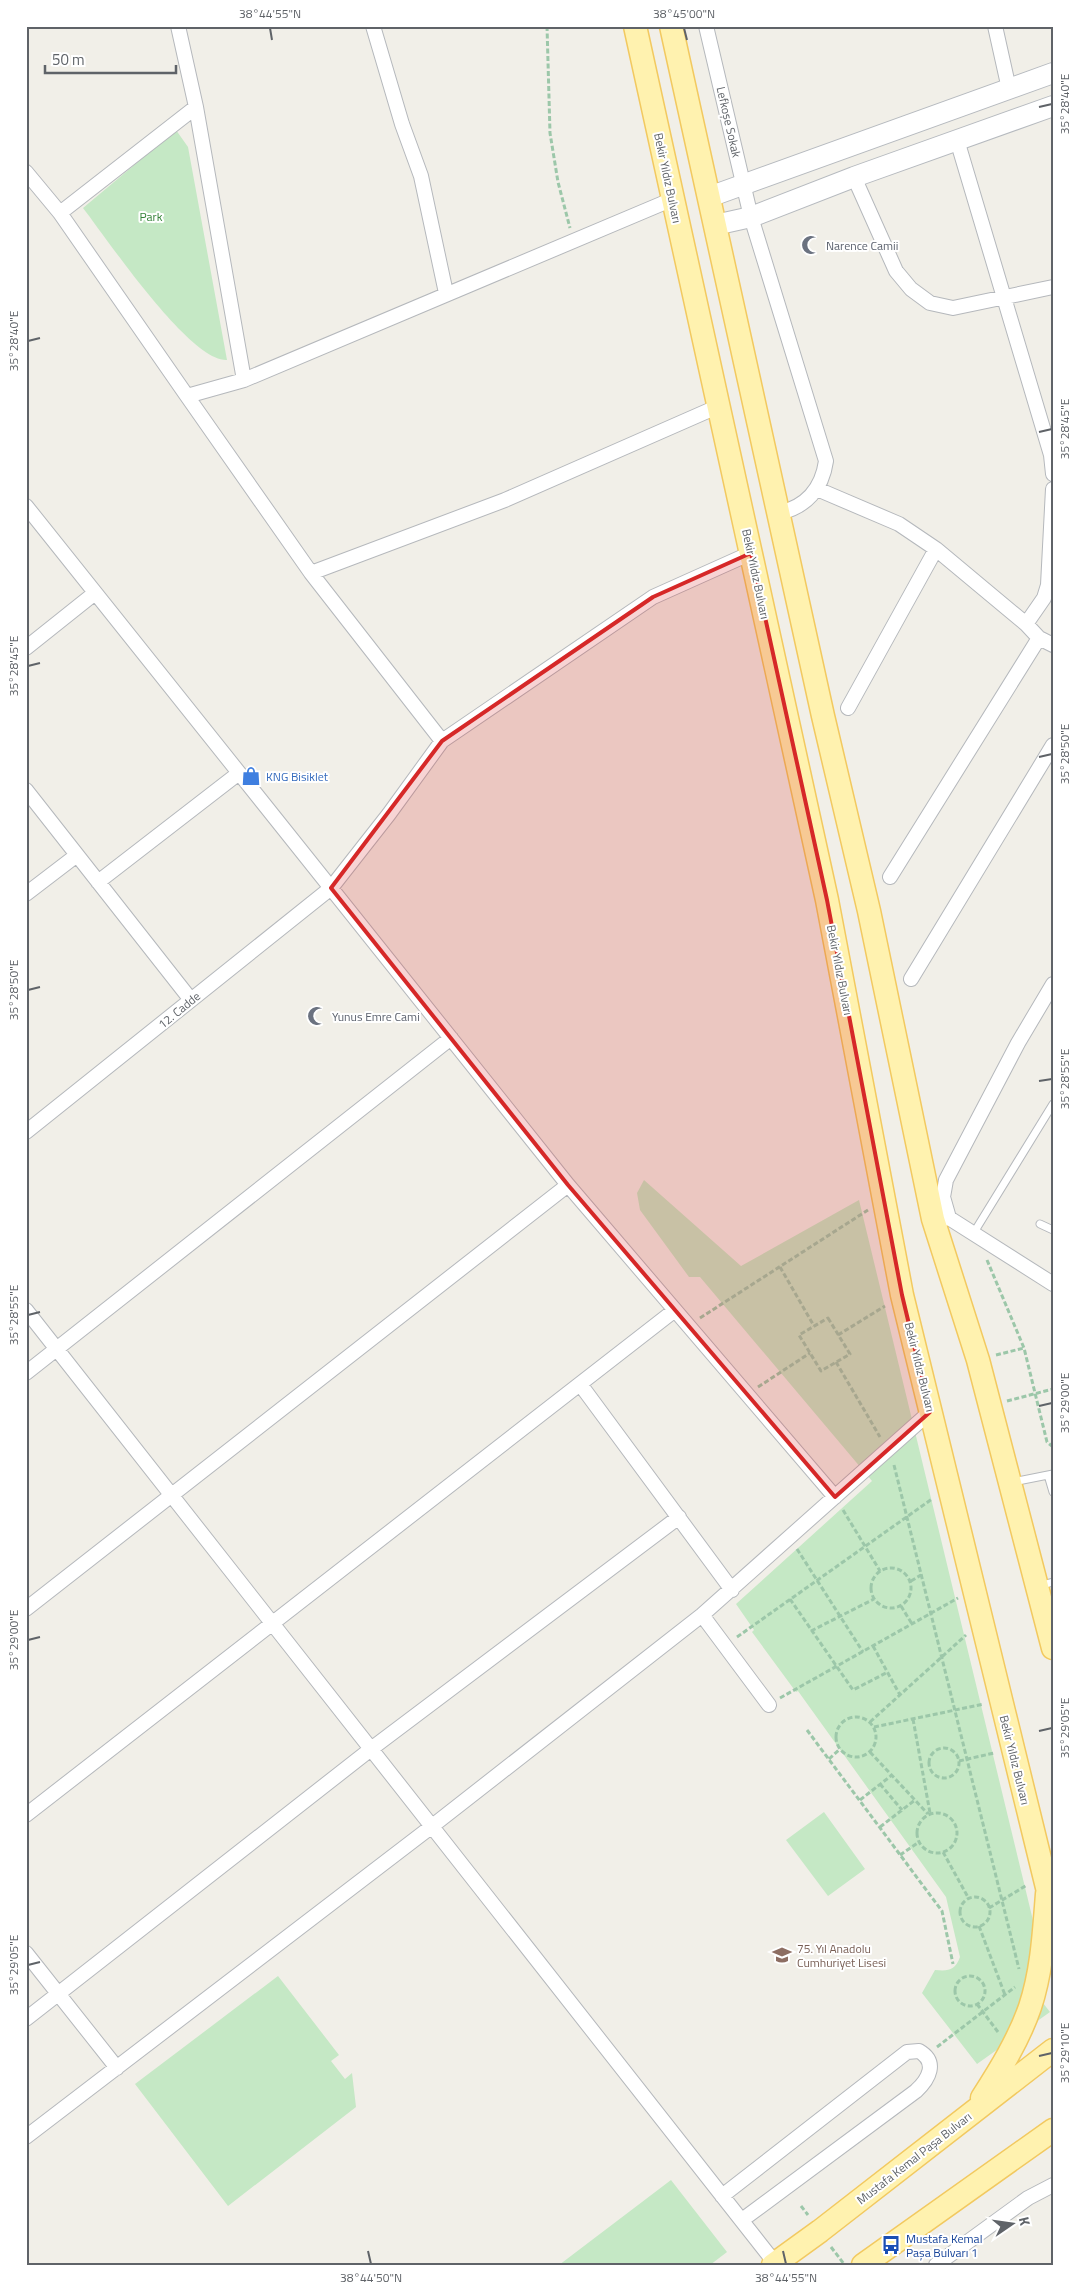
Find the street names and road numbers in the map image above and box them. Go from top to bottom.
street label: Lefkoşe Sokak [712,85,746,160]
street label: Bekir Yıldız Bulvarı [649,131,687,225]
street label: Bekir Yıldız Bulvarı [737,527,775,621]
street label: Bekir Yıldız Bulvarı [822,923,858,1017]
street label: 12. Cadde [154,987,204,1033]
street label: Bekir Yıldız Bulvarı [900,1320,940,1414]
street label: Bekir Yıldız Bulvarı [995,1713,1035,1807]
street label: Mustafa Kemal Paşa Bulvarı [852,2107,976,2209]

